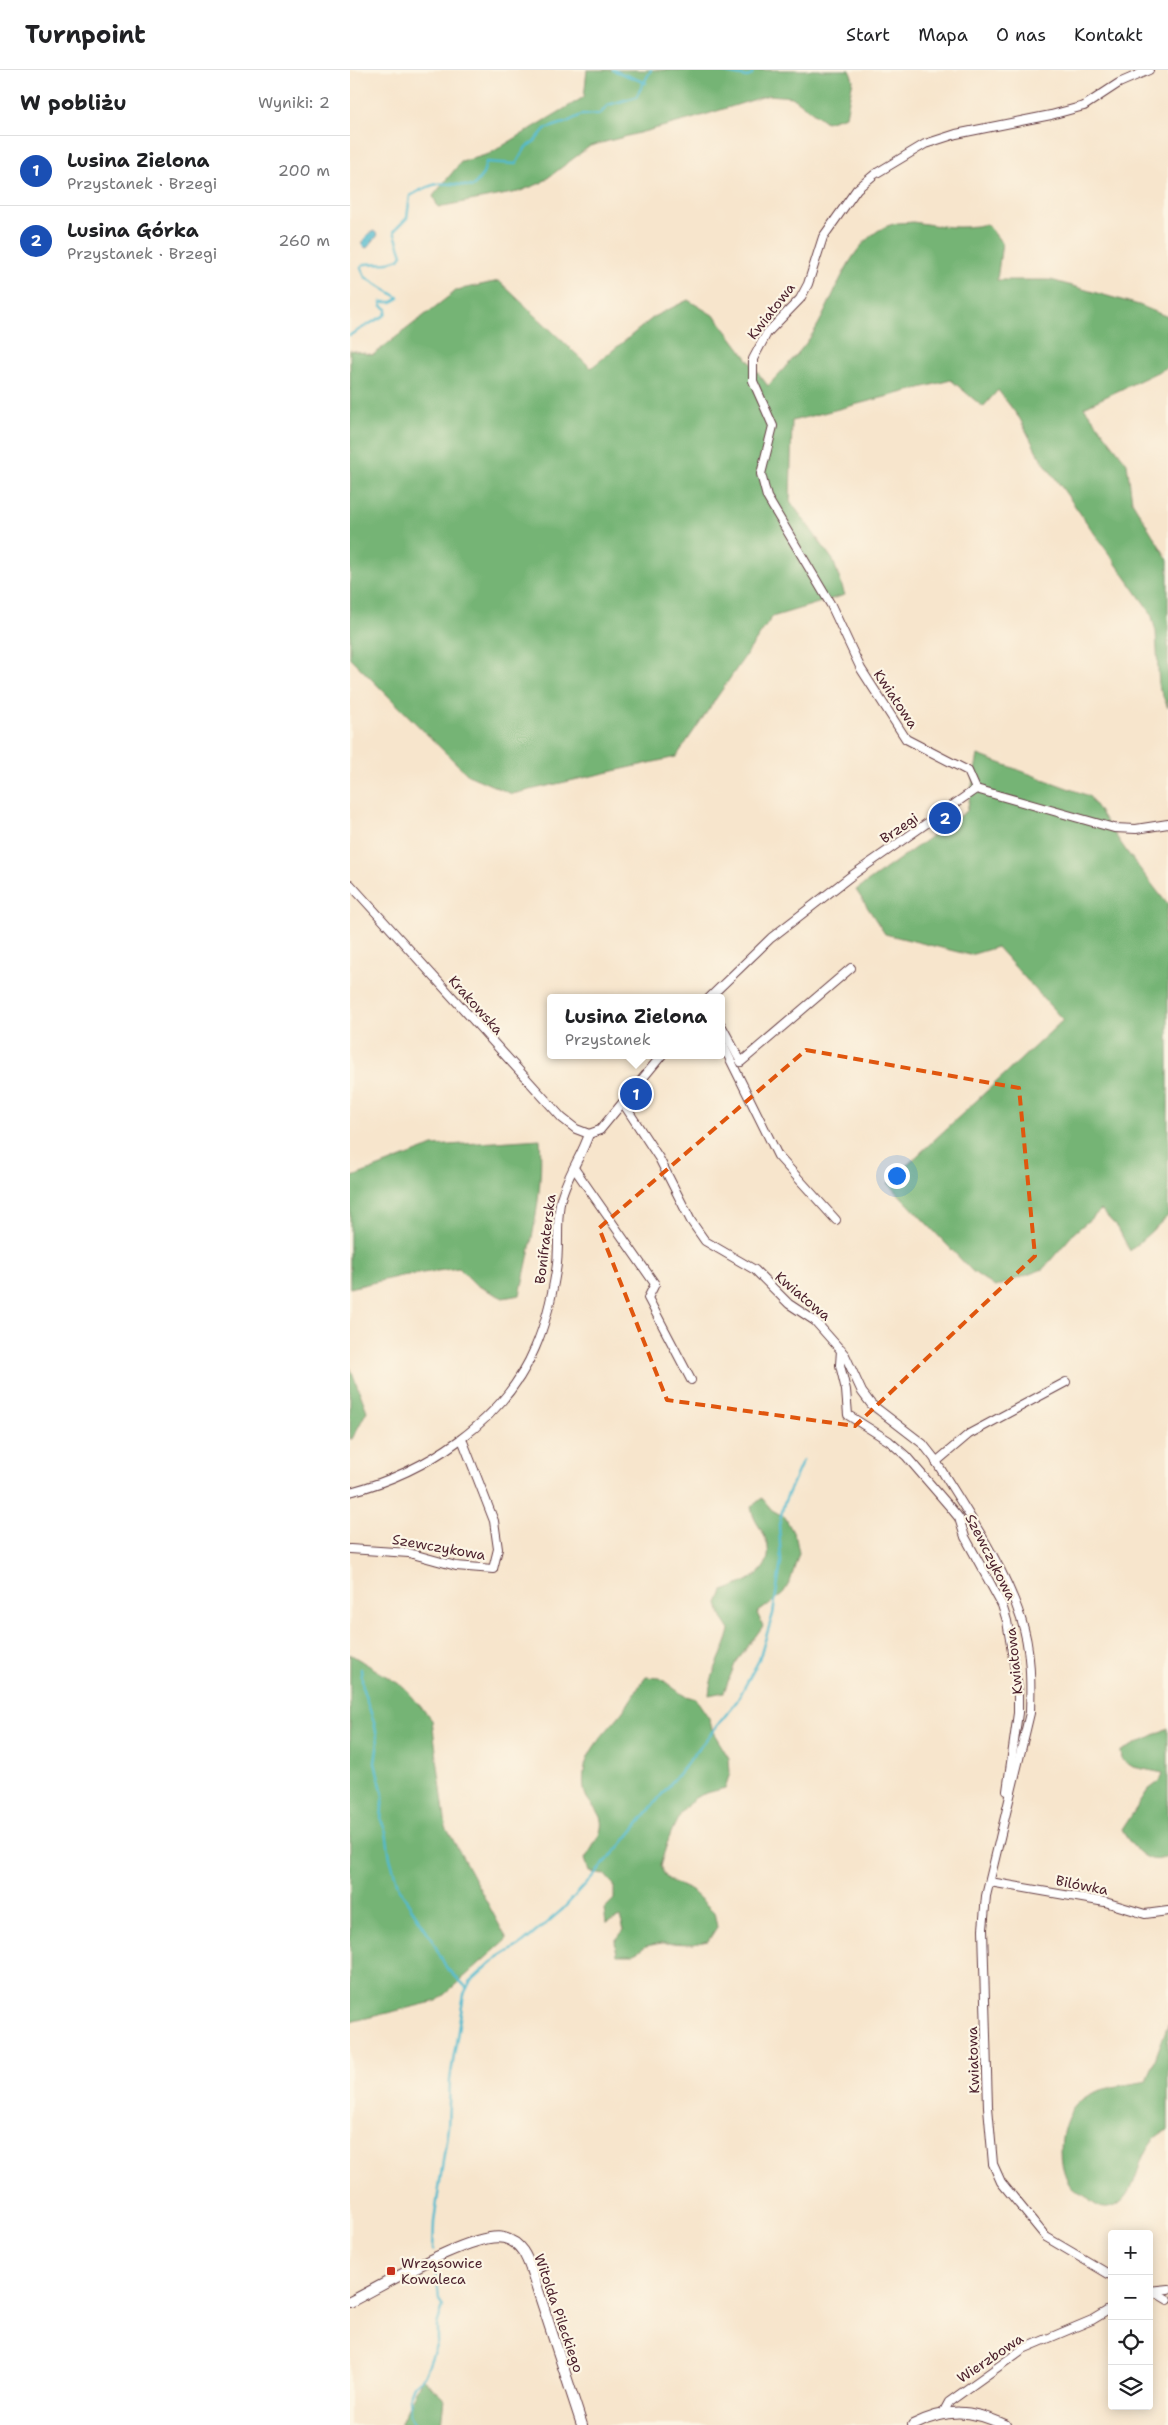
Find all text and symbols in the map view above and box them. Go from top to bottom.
text: Turnpoint [25,19,146,51]
text: Start [846,23,890,47]
text: Mapa [918,23,968,47]
text: O nas [996,23,1046,47]
text: Kontakt [1074,23,1143,47]
text: W pobliżu [20,89,127,117]
text: Wyniki: 2 [258,92,330,113]
text: Lusina Zielona [67,148,210,173]
text: 1 [32,160,40,181]
text: 200 m [278,160,330,181]
text: Przystanek · Brzegi [67,173,217,194]
text: Lusina Górka [67,218,199,243]
text: 2 [30,230,42,251]
text: 260 m [278,230,330,251]
text: Przystanek · Brzegi [67,243,217,264]
street label: Kwiatowa [743,279,799,343]
street label: Kwiatowa [870,666,922,732]
pin: 2 [929,799,961,837]
street label: Brzegi [876,809,922,847]
street label: Krakowska [445,972,507,1039]
popup [547,994,725,1059]
text: Lusina Zielona [565,1004,707,1029]
text: Przystanek [565,1029,651,1050]
pin: 1 [620,1075,652,1113]
your location [884,1163,910,1189]
street label: Bonifraterska [531,1193,559,1285]
street label: Kwiatowa [771,1267,835,1325]
street label: Szewczykowa [962,1511,1021,1603]
street label: Szewczykowa [391,1530,487,1564]
street label: Kwiatowa [1002,1626,1026,1695]
street label: Bilówka [1054,1871,1110,1899]
street label: Kwiatowa [963,2026,983,2094]
map controls [1108,2230,1153,2410]
button: + [1108,2230,1153,2275]
street label: Witolda Pileckiego [530,2251,588,2375]
place label: Wrząsowice Kowaleca [401,2254,483,2288]
marker: Wrząsowice Kowaleca [385,2265,397,2277]
button: − [1108,2275,1153,2320]
button: locate [1108,2320,1153,2365]
street label: Wierzbowa [953,2329,1027,2387]
button: layers [1108,2365,1153,2410]

